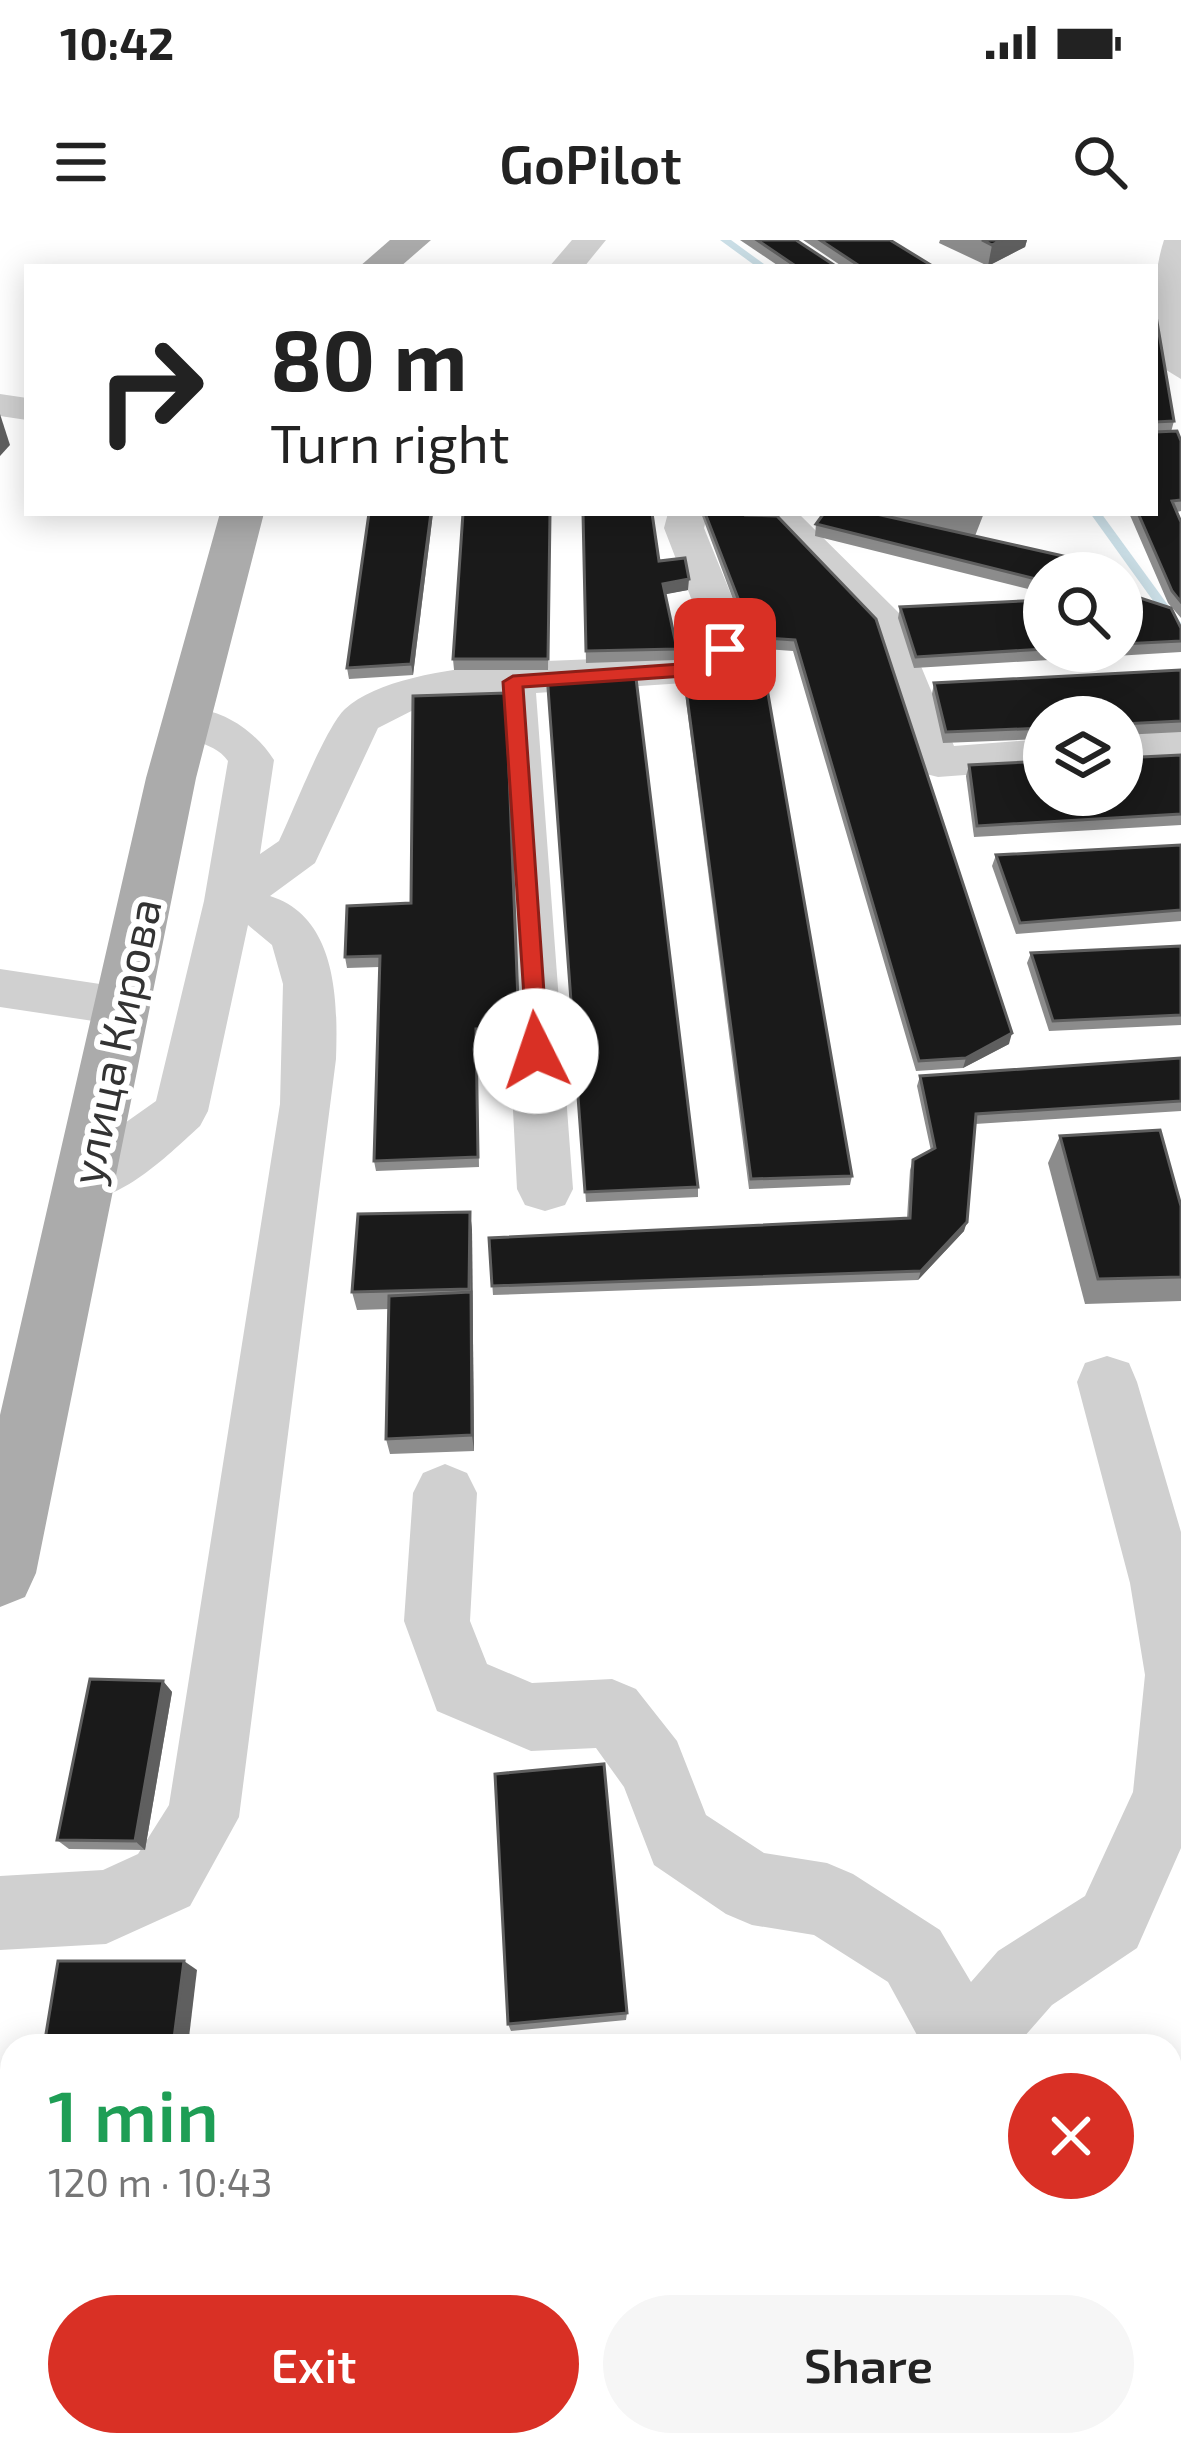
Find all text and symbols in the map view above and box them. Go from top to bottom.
text: 10:42 [60,15,174,69]
icon: menu [48,129,114,195]
icon: search [1067,129,1133,195]
text: GoPilot [499,130,682,195]
text: 80 m [270,307,467,408]
icon: right [72,312,228,468]
text: Turn right [270,409,510,474]
map controls [1023,552,1143,816]
button: search [1023,552,1143,672]
pin [674,598,776,700]
icon: arrive [692,616,758,682]
button: layers [1023,696,1143,816]
street label: улица Кирова [57,893,172,1189]
position arrow [473,988,599,1114]
text: 1 min [48,2070,219,2156]
button: close [1008,2073,1134,2199]
text: 120 m · 10:43 [48,2158,272,2205]
button: Exit [48,2295,579,2433]
button: Share [603,2295,1134,2433]

